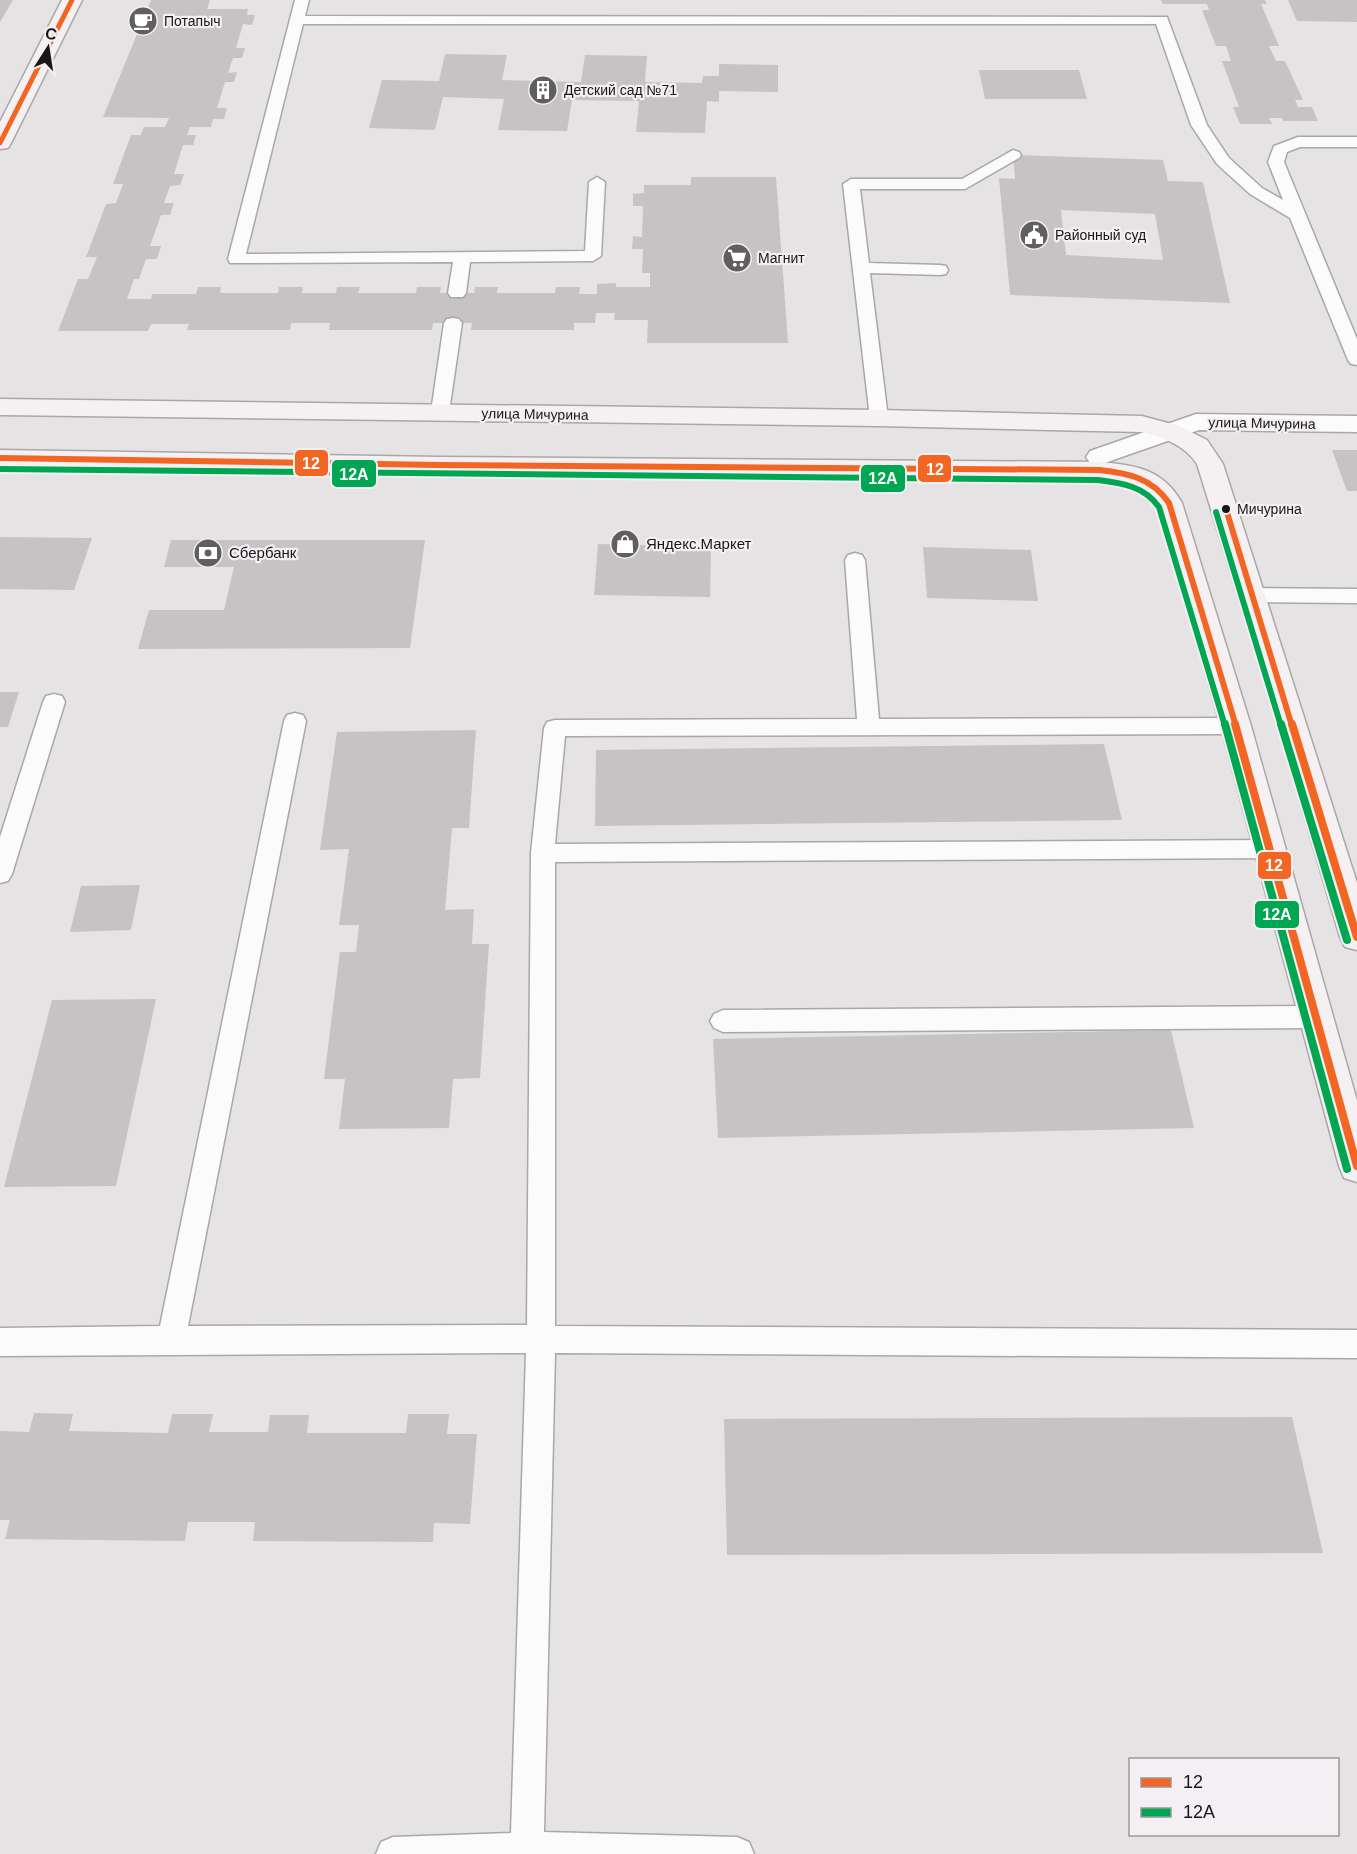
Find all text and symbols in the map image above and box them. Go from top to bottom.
cafe icon: Потапыч [127,5,159,37]
place label: Потапыч [164,13,221,29]
north arrow [18,18,78,78]
text: С [44,24,59,43]
building icon: Детский сад №71 [527,74,559,106]
place label: Детский сад №71 [564,82,677,98]
public building icon: Районный суд [1018,219,1050,251]
place label: Районный суд [1055,227,1146,243]
supermarket icon: Магнит [721,242,753,274]
place label: Магнит [758,250,805,266]
street label: улица Мичурина [481,405,589,423]
street label: улица Мичурина [1208,414,1316,432]
line badge: 12 [294,449,329,477]
line badge: 12 [917,454,952,483]
text: 12 [302,455,320,472]
line badge: 12А [331,459,377,488]
text: 12 [926,461,944,478]
line badge: 12А [860,464,906,493]
text: 12А [339,466,369,483]
text: 12А [868,470,898,487]
place label: Мичурина [1237,501,1302,517]
marker: Мичурина [1220,503,1232,515]
shop icon: Яндекс.Маркет [609,528,641,560]
place label: Яндекс.Маркет [646,535,752,552]
bank icon: Сбербанк [192,537,224,569]
place label: Сбербанк [229,544,297,561]
line badge: 12 [1257,851,1292,880]
text: 12 [1265,857,1283,874]
line badge: 12А [1254,900,1300,929]
text: 12А [1262,906,1292,923]
legend [1129,1758,1339,1836]
text: 12 [1183,1772,1203,1792]
text: 12А [1183,1802,1215,1822]

